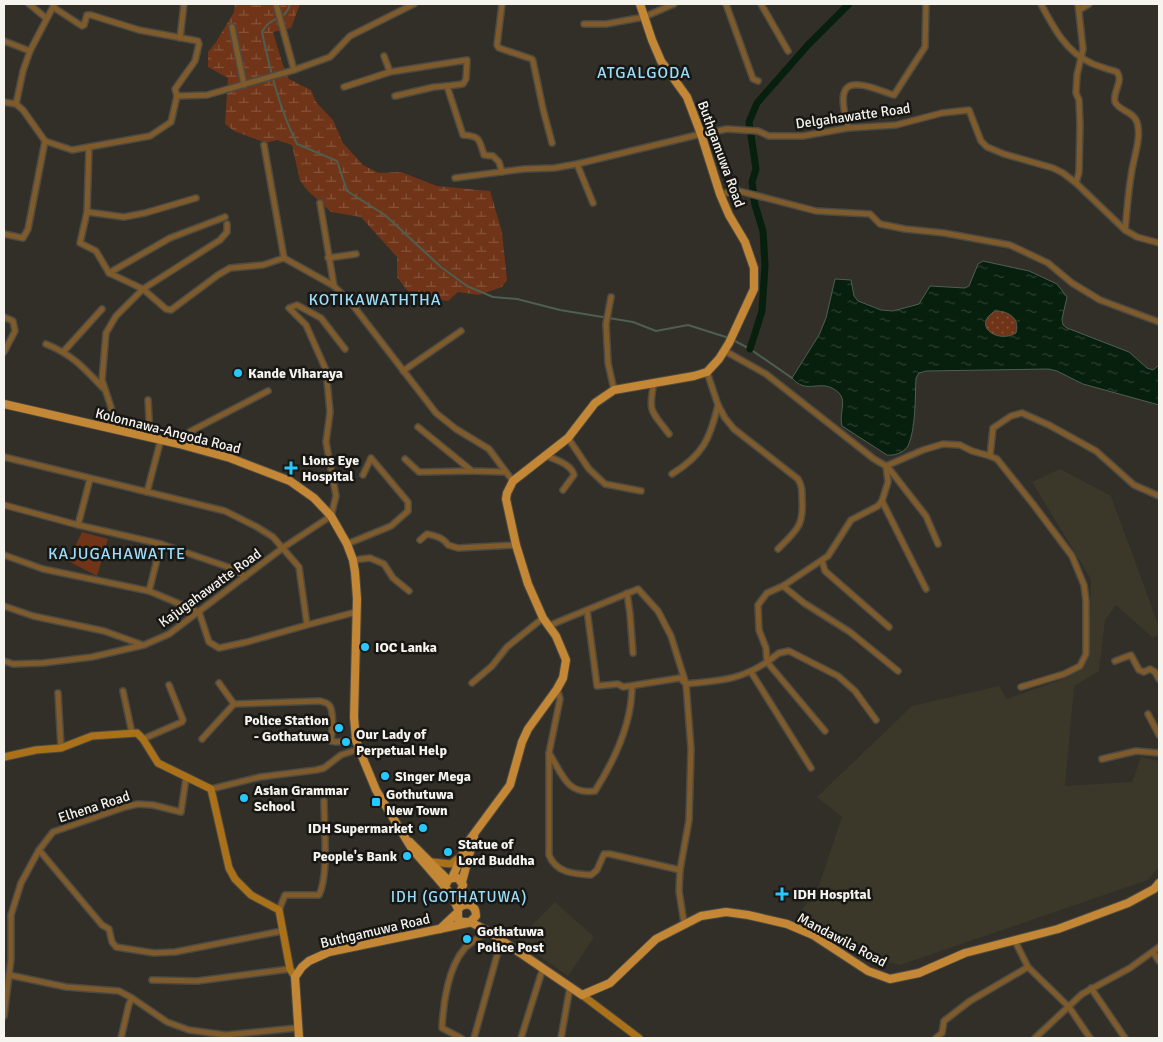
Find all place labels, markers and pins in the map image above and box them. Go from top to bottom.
place label: Kande Viharaya [248,365,343,382]
marker: Kande Viharaya [232,367,244,379]
place label: Lions Eye Hospital [302,452,359,485]
marker: Lions Eye Hospital [284,461,298,475]
place label: IOC Lanka [375,639,437,656]
marker: IOC Lanka [359,641,371,653]
place label: Police Station - Gothatuwa [244,712,329,745]
marker: Police Station - Gothatuwa [333,722,345,734]
place label: Our Lady of Perpetual Help [356,726,447,759]
marker: Our Lady of Perpetual Help [340,736,352,748]
place label: Singer Mega [395,768,471,785]
marker: Singer Mega [379,770,391,782]
place label: Asian Grammar School [254,782,349,815]
place label: Gothutuwa New Town [386,786,454,819]
marker: Asian Grammar School [238,792,250,804]
marker: Gothutuwa New Town [370,796,382,808]
place label: IDH Supermarket [308,820,414,837]
marker: IDH Supermarket [417,822,429,834]
place label: Statue of Lord Buddha [458,836,535,869]
marker: Statue of Lord Buddha [442,846,454,858]
place label: People's Bank [313,848,398,865]
marker: People's Bank [401,850,413,862]
place label: IDH Hospital [793,886,872,903]
marker: IDH Hospital [775,887,789,901]
place label: Gothatuwa Police Post [477,923,545,956]
marker: Gothatuwa Police Post [461,933,473,945]

